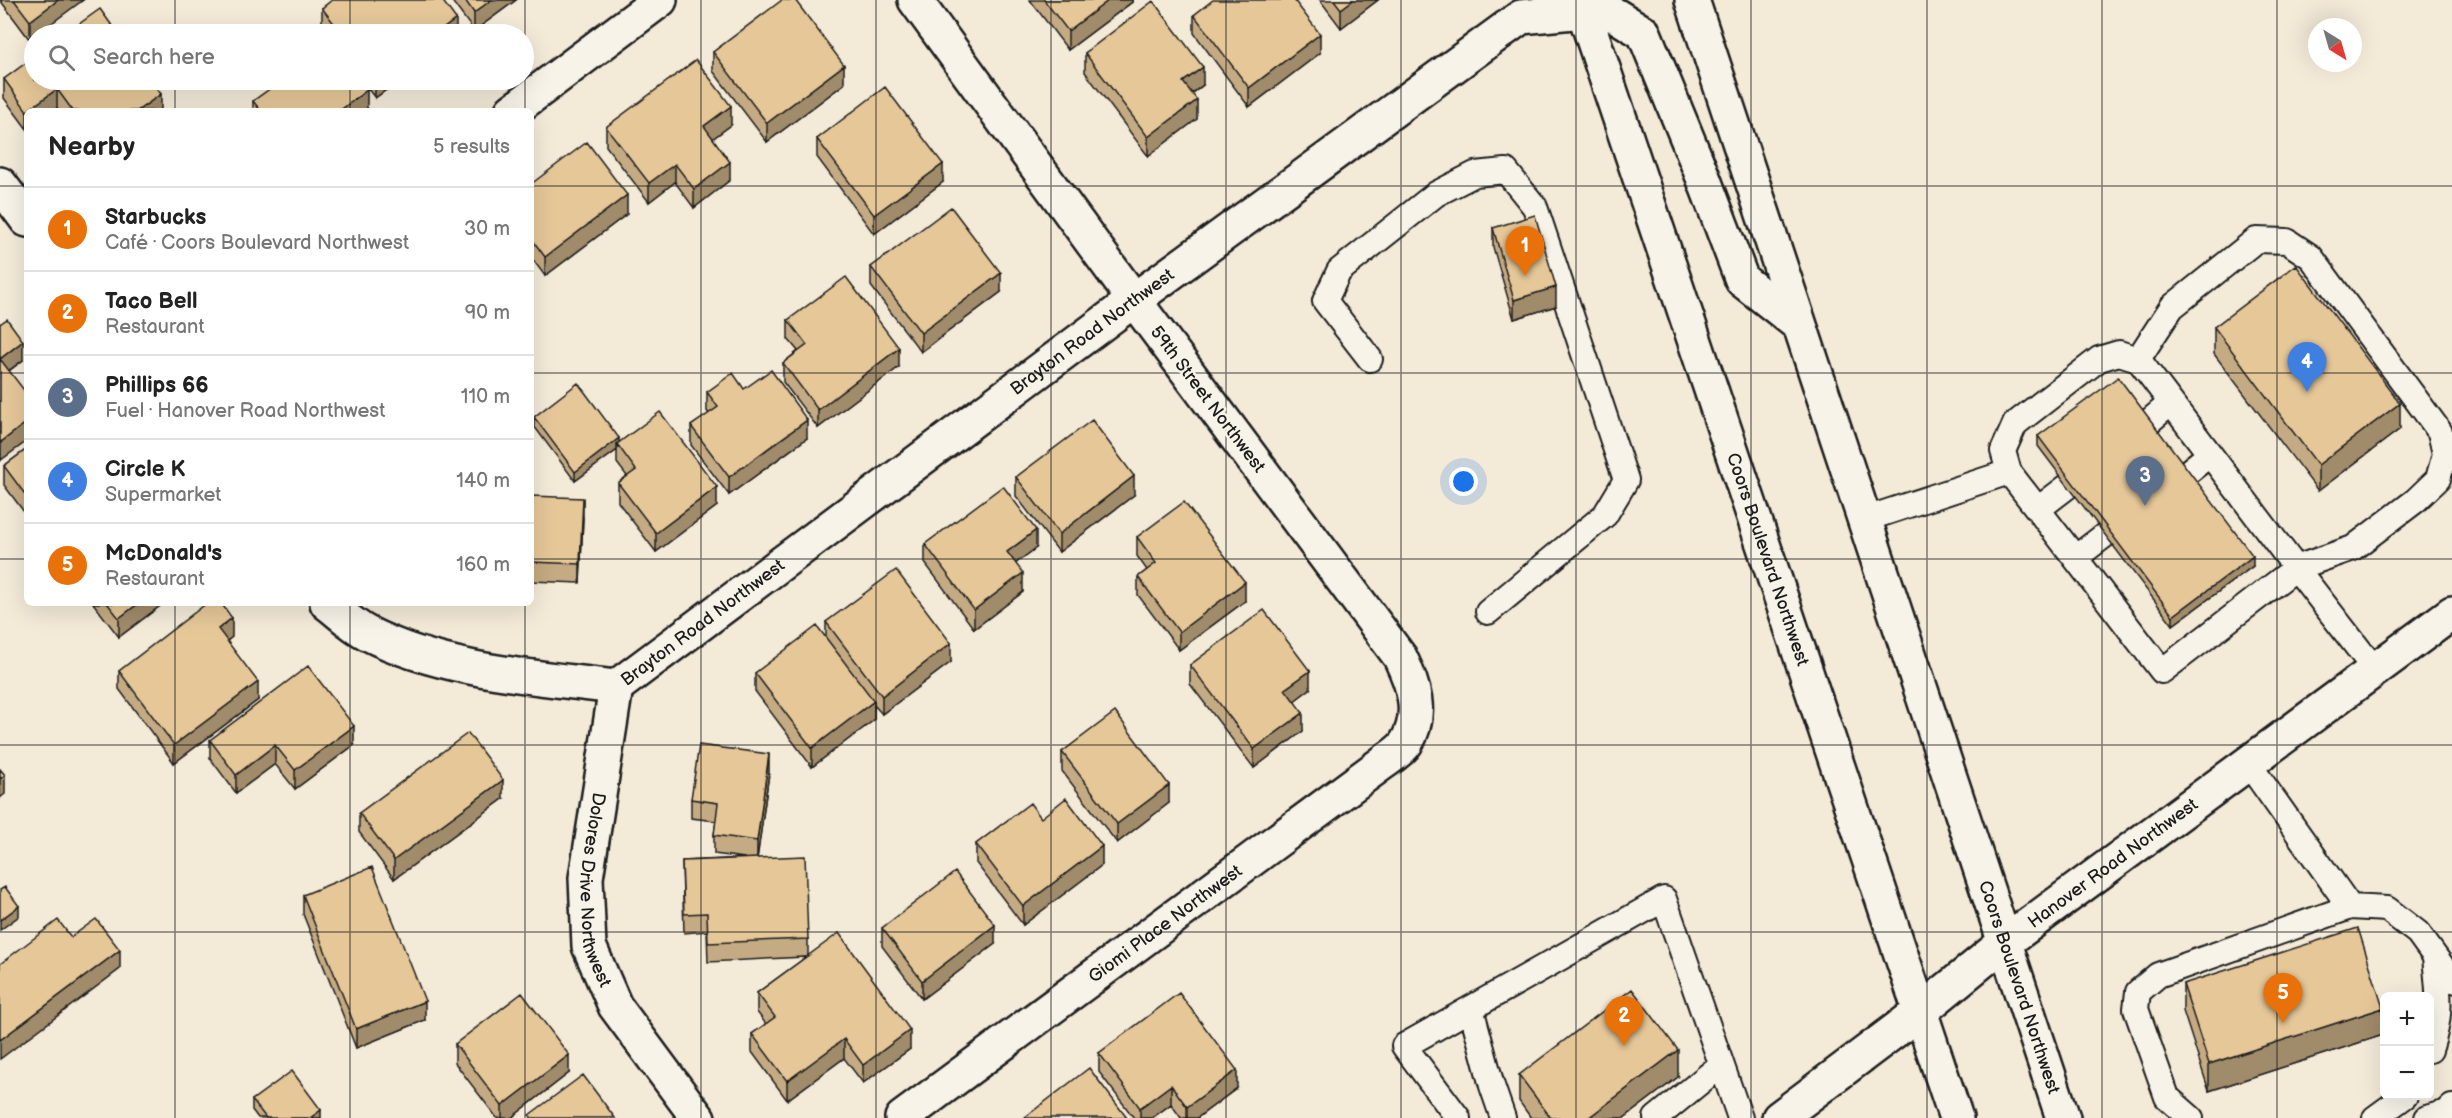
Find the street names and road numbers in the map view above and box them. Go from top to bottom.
street label: Brayton Road Northwest [1006,264,1179,400]
street label: 59th Street Northwest [1146,322,1270,477]
street label: Coors Boulevard Northwest [1722,450,1813,669]
street label: Brayton Road Northwest [617,555,789,691]
street label: Dolores Drive Northwest [575,791,616,991]
street label: Hanover Road Northwest [2024,794,2202,933]
street label: Giomi Place Northwest [1084,860,1246,988]
street label: Coors Boulevard Northwest [1974,878,2064,1097]

